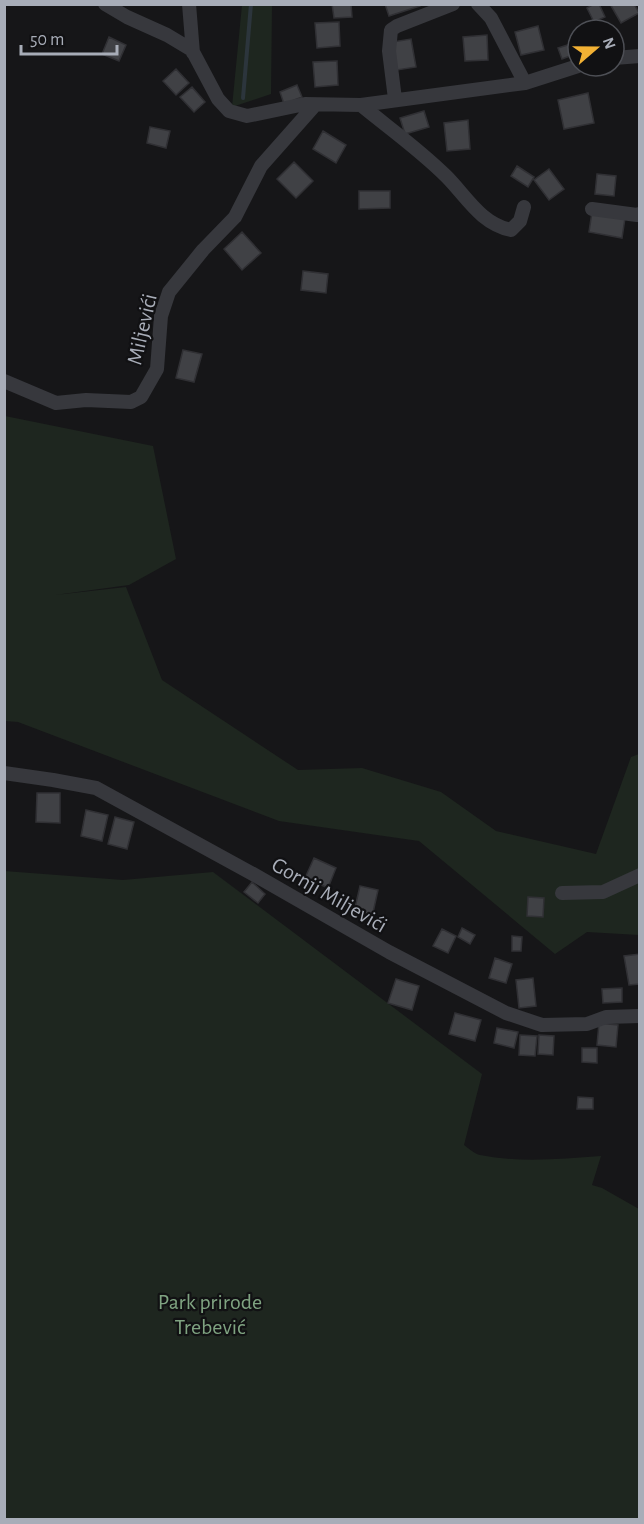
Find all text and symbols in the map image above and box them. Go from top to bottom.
scale bar [21,18,117,56]
north arrow [566,18,626,78]
text: 50 m [30,31,64,49]
text: N [600,35,619,51]
street label: Miljevići [123,291,161,367]
street label: Gornji Miljevići [268,853,391,937]
park label: Park prirode Trebević [158,1291,262,1338]

